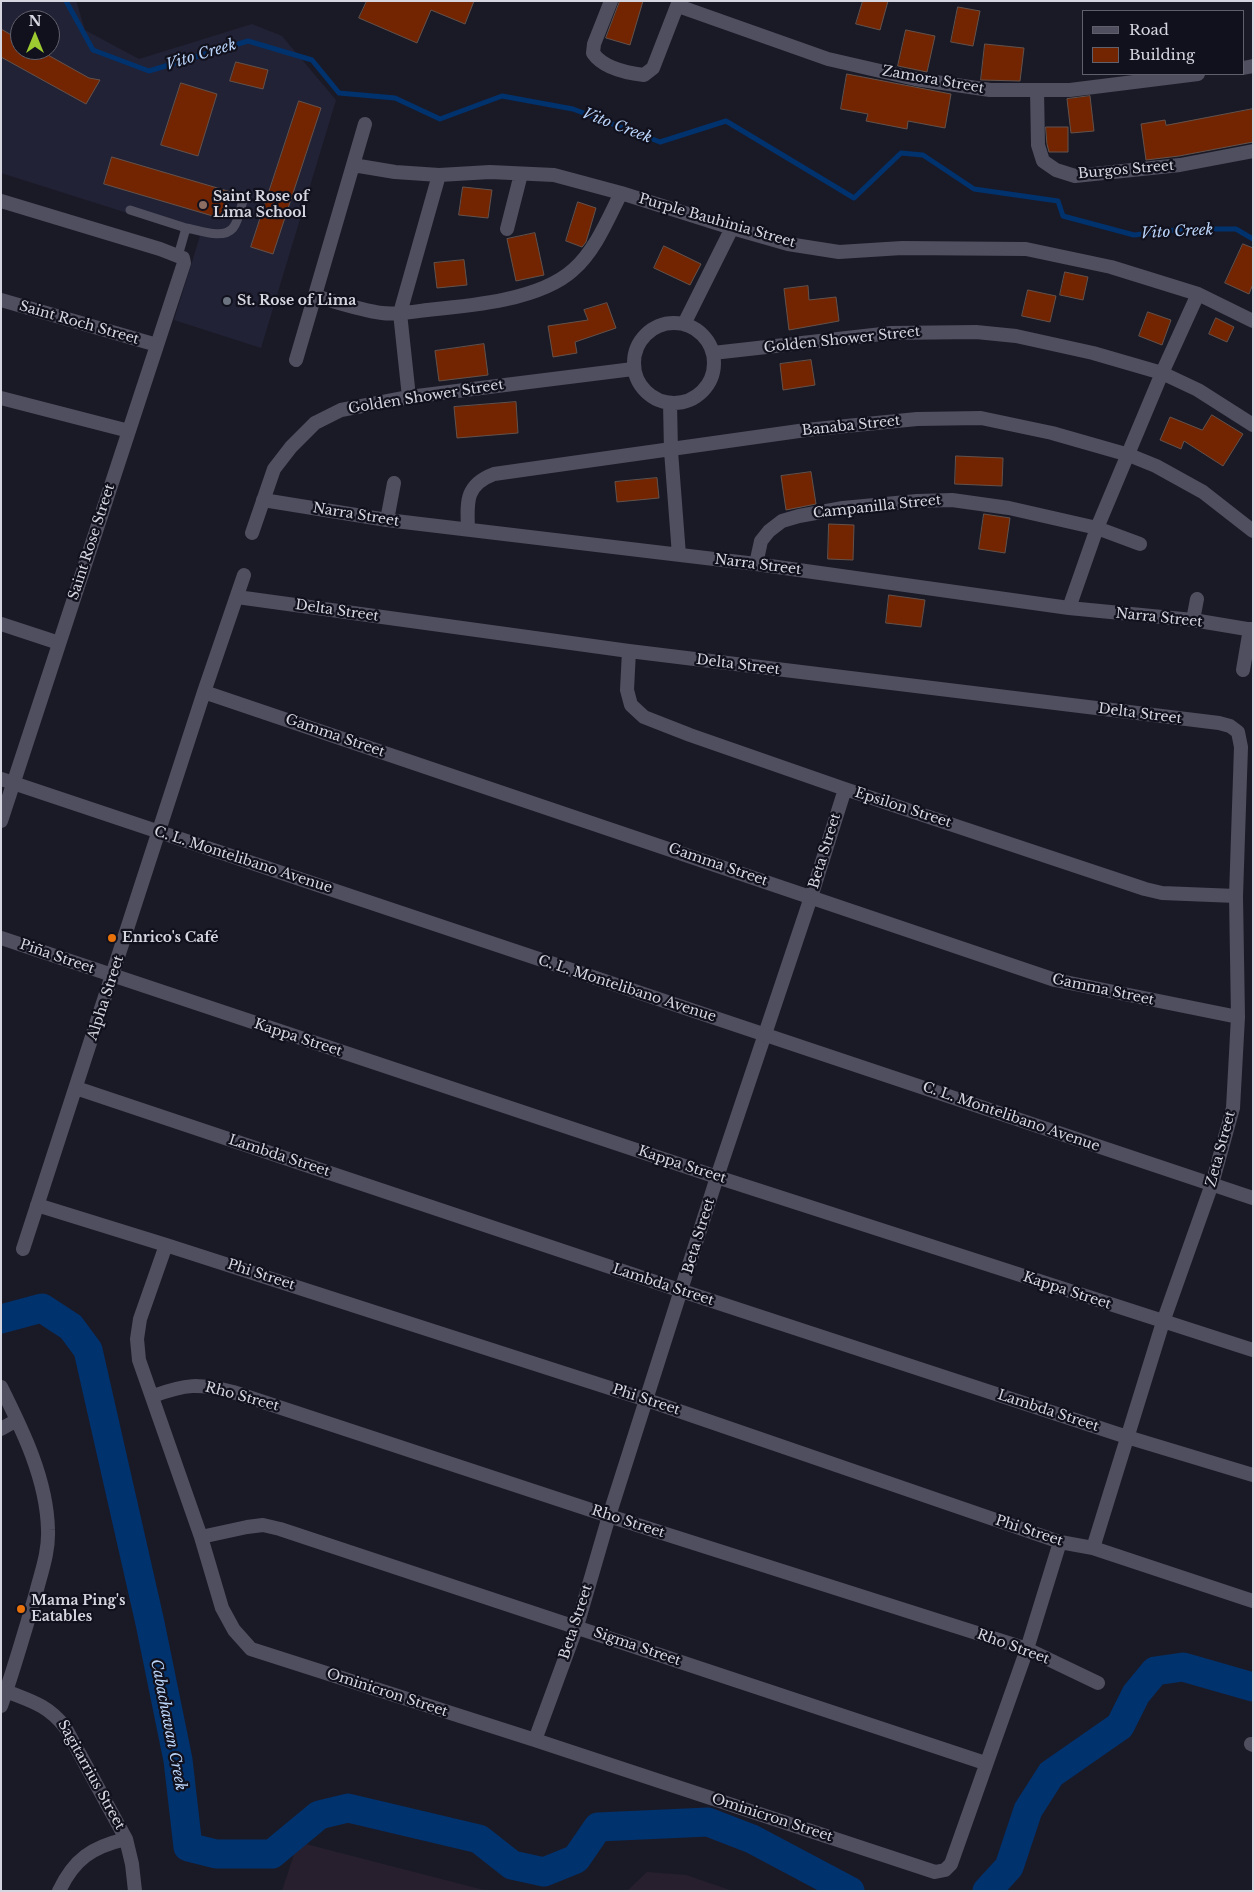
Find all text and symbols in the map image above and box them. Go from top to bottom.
north arrow [10,10,60,60]
legend [1082,10,1244,75]
text: N [28,12,42,30]
text: Road [1129,20,1169,39]
water label: Vito Creek [164,36,238,74]
text: Building [1129,45,1195,64]
street label: Zamora Street [881,63,985,97]
water label: Vito Creek [580,105,654,147]
street label: Burgos Street [1077,157,1175,183]
place label: Saint Rose of Lima School [213,189,309,222]
street label: Purple Bauhinia Street [637,191,797,251]
marker: Saint Rose of Lima School [197,199,209,211]
water label: Vito Creek [1140,221,1214,243]
place label: St. Rose of Lima [237,293,356,309]
marker: St. Rose of Lima [221,295,233,307]
street label: Saint Roch Street [17,298,141,348]
street label: Golden Shower Street [763,323,921,357]
street label: Golden Shower Street [347,376,505,418]
street label: Banaba Street [801,412,901,440]
street label: Saint Rose Street [65,482,119,602]
street label: Campanilla Street [812,492,942,522]
street label: Narra Street [312,500,400,530]
street label: Narra Street [714,551,802,579]
street label: Delta Street [294,597,380,625]
street label: Narra Street [1115,605,1203,631]
street label: Delta Street [695,652,781,678]
street label: Delta Street [1097,701,1183,727]
street label: Gamma Street [283,711,387,761]
street label: Epsilon Street [853,785,953,831]
street label: Beta Street [806,811,844,891]
street label: C. L. Montelibano Avenue [152,823,334,897]
street label: Gamma Street [666,840,770,890]
place label: Enrico's Café [122,930,219,946]
marker: Enrico's Café [106,932,118,944]
street label: Piña Street [17,936,97,978]
street label: C. L. Montelibano Avenue [536,952,718,1026]
street label: Alpha Street [84,953,128,1043]
street label: Gamma Street [1050,971,1156,1009]
street label: Kappa Street [252,1016,344,1060]
street label: C. L. Montelibano Avenue [920,1079,1102,1155]
street label: Zeta Street [1203,1109,1239,1189]
street label: Lambda Street [226,1132,332,1180]
street label: Kappa Street [636,1143,728,1187]
street label: Beta Street [680,1196,718,1276]
street label: Phi Street [225,1256,297,1294]
street label: Lambda Street [610,1261,716,1309]
street label: Kappa Street [1021,1269,1113,1313]
street label: Rho Street [203,1379,281,1415]
street label: Phi Street [610,1381,682,1419]
street label: Lambda Street [995,1387,1101,1435]
street label: Rho Street [589,1502,667,1542]
street label: Phi Street [993,1512,1065,1550]
street label: Beta Street [556,1582,596,1662]
place label: Mama Ping's Eatables [31,1593,125,1625]
marker: Mama Ping's Eatables [15,1603,27,1615]
street label: Sigma Street [591,1624,683,1670]
street label: Rho Street [974,1626,1052,1668]
water label: Cabachawan Creek [146,1658,190,1792]
street label: Ominicron Street [324,1665,450,1721]
street label: Sagitarrius Street [54,1717,128,1833]
street label: Ominicron Street [709,1790,835,1846]

